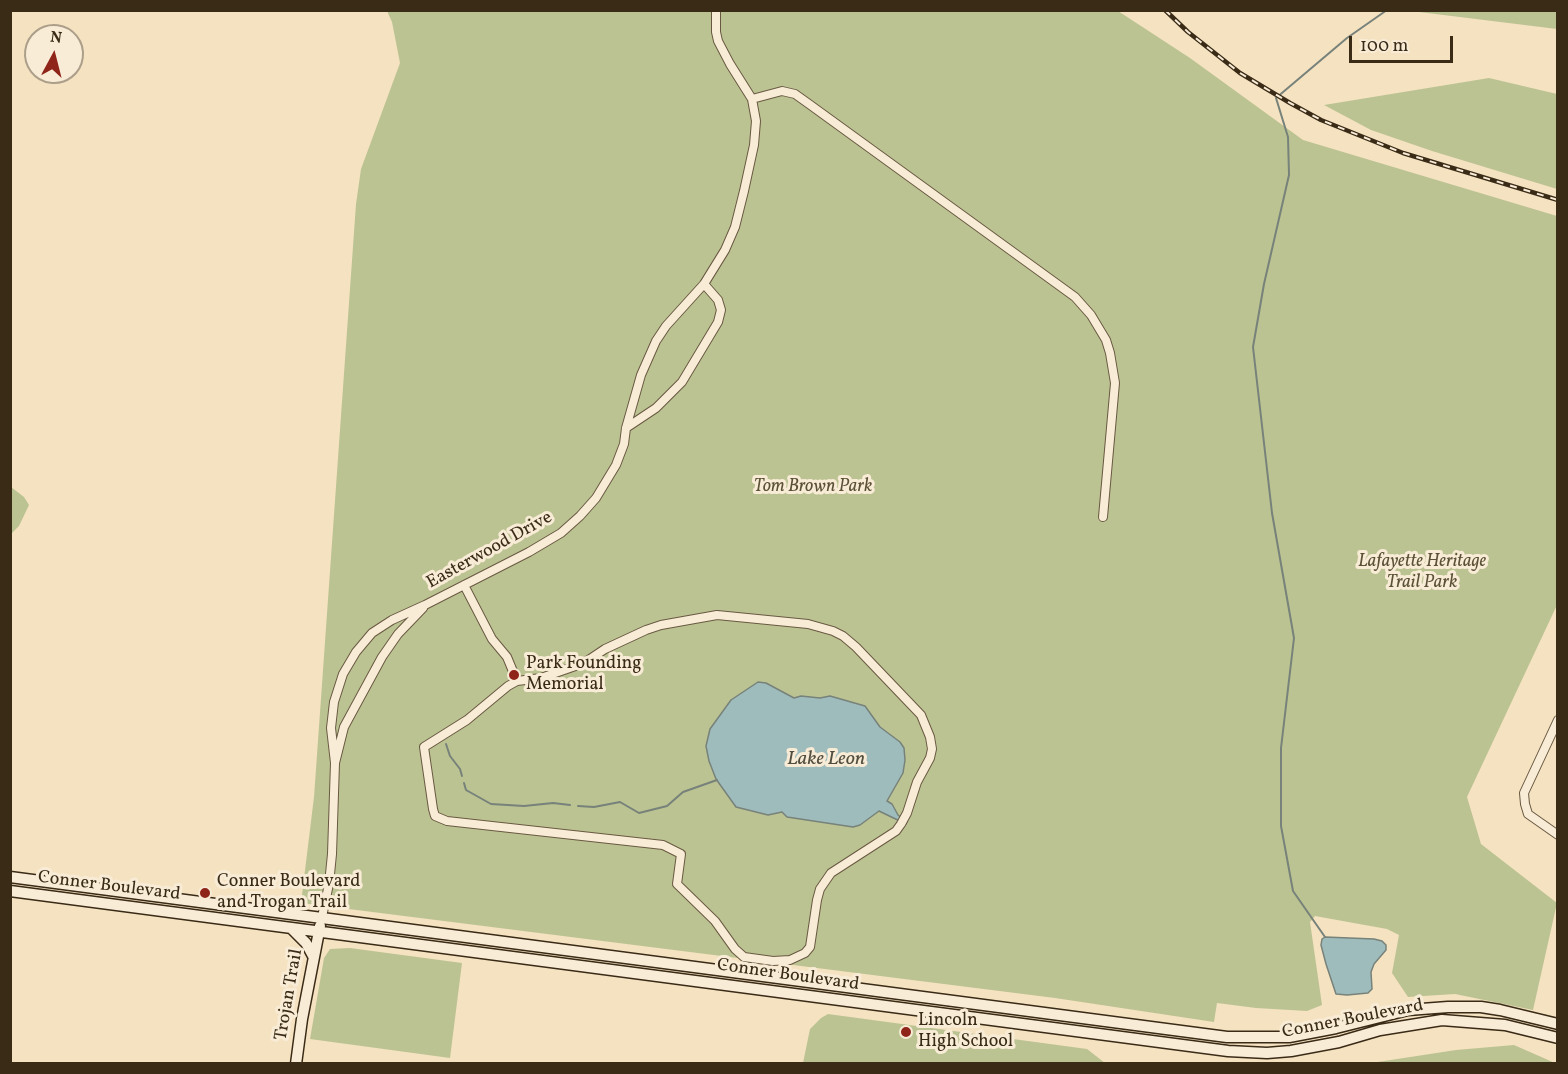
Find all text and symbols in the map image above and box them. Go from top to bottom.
north arrow [24,24,84,84]
scale bar [1352,24,1456,62]
text: N [49,26,63,50]
text: 100 m [1360,34,1409,59]
park label: Tom Brown Park [754,477,872,499]
street label: Easterwood Drive [423,508,557,594]
park label: Lafayette Heritage Trail Park [1358,552,1486,594]
place label: Park Founding Memorial [526,654,642,696]
marker: Park Founding Memorial [507,668,521,682]
water label: Lake Leon [787,748,865,772]
street label: Conner Boulevard [37,868,181,906]
place label: Conner Boulevard and Trogan Trail [217,872,360,914]
marker: Conner Boulevard and Trogan Trail [198,886,212,900]
street label: Trojan Trail [271,948,309,1042]
street label: Conner Boulevard [716,955,860,997]
street label: Conner Boulevard [1281,996,1425,1044]
place label: Lincoln High School [918,1011,1013,1054]
marker: Lincoln High School [899,1025,913,1039]

